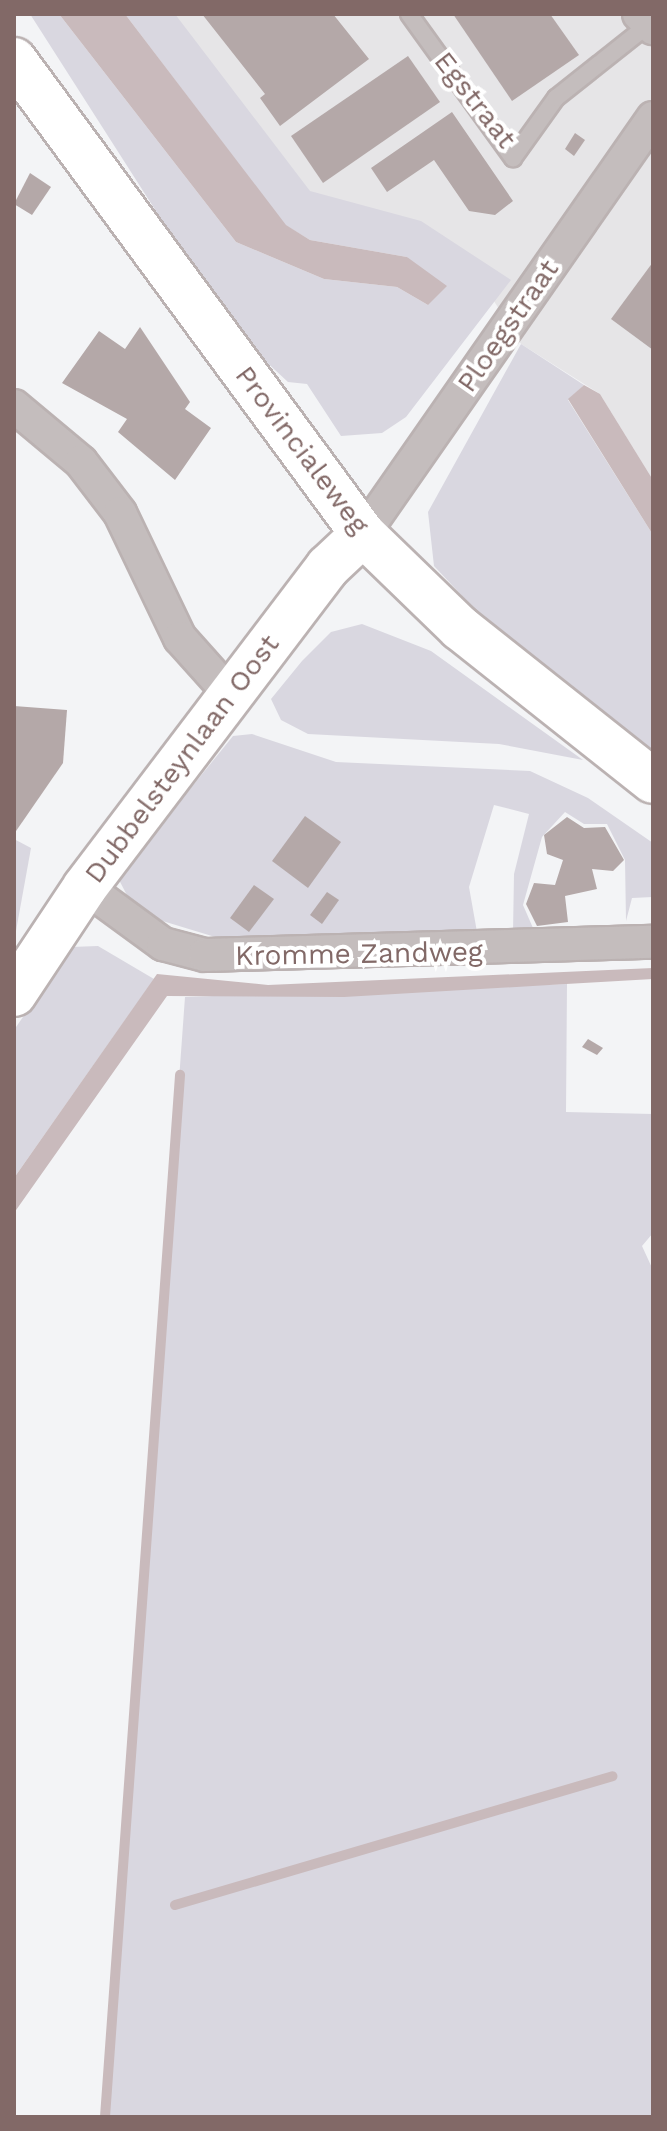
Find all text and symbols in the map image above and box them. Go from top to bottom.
street label: Egstraat [427,45,523,155]
street label: Ploegstraat [450,253,566,399]
street label: Provincialeweg [228,359,376,541]
street label: Dubbelsteynlaan Oost [78,628,286,890]
street label: Kromme Zandweg [235,935,483,973]

